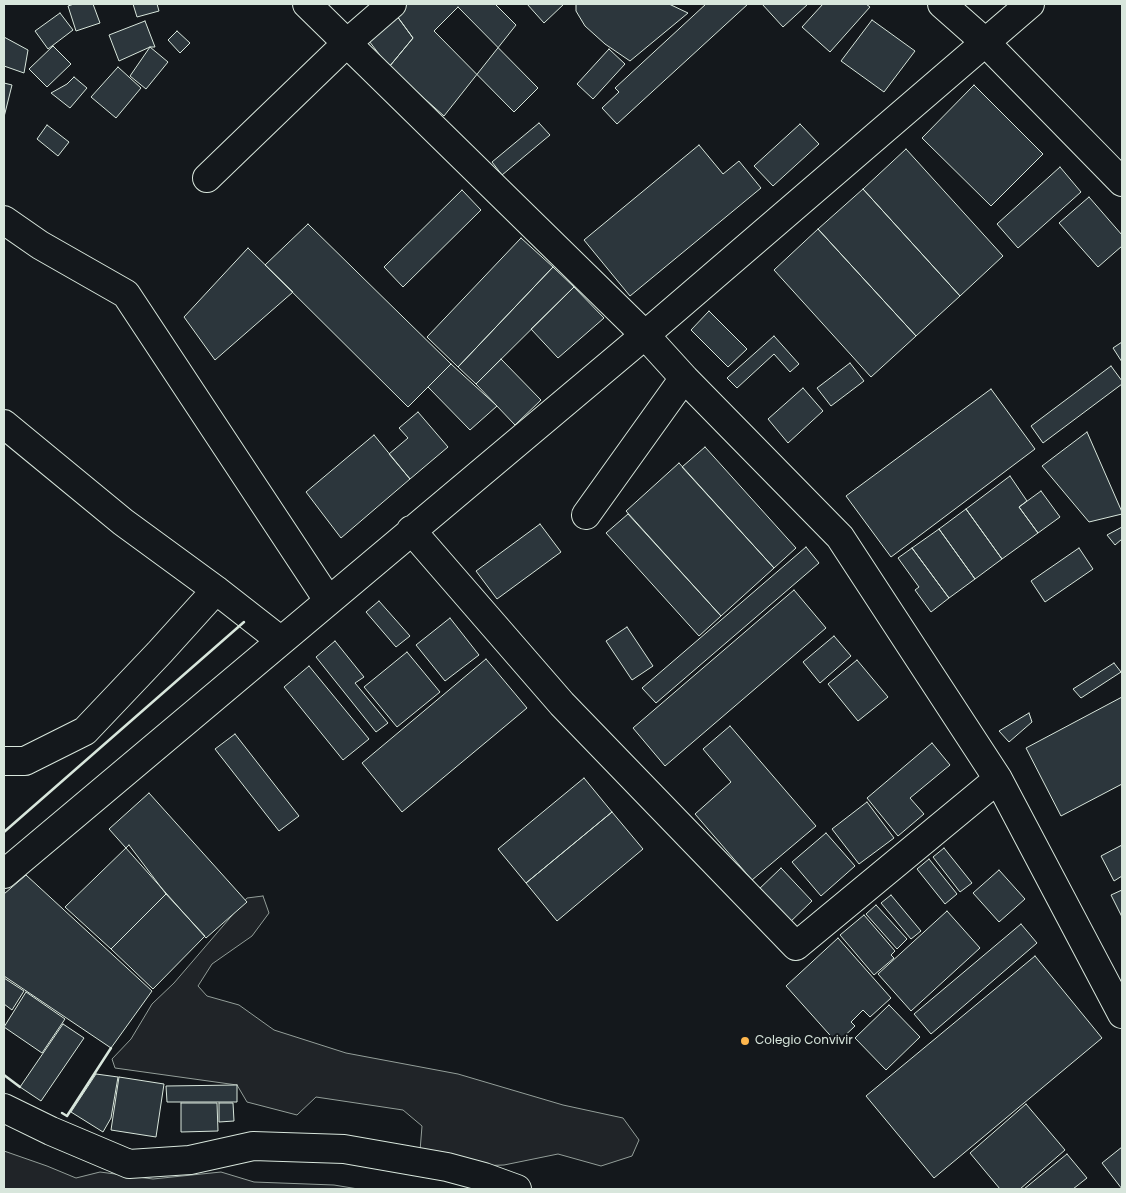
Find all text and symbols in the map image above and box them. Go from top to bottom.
place label: Colegio Convivir [755,1034,853,1048]
marker: Colegio Convivir [739,1035,751,1047]

